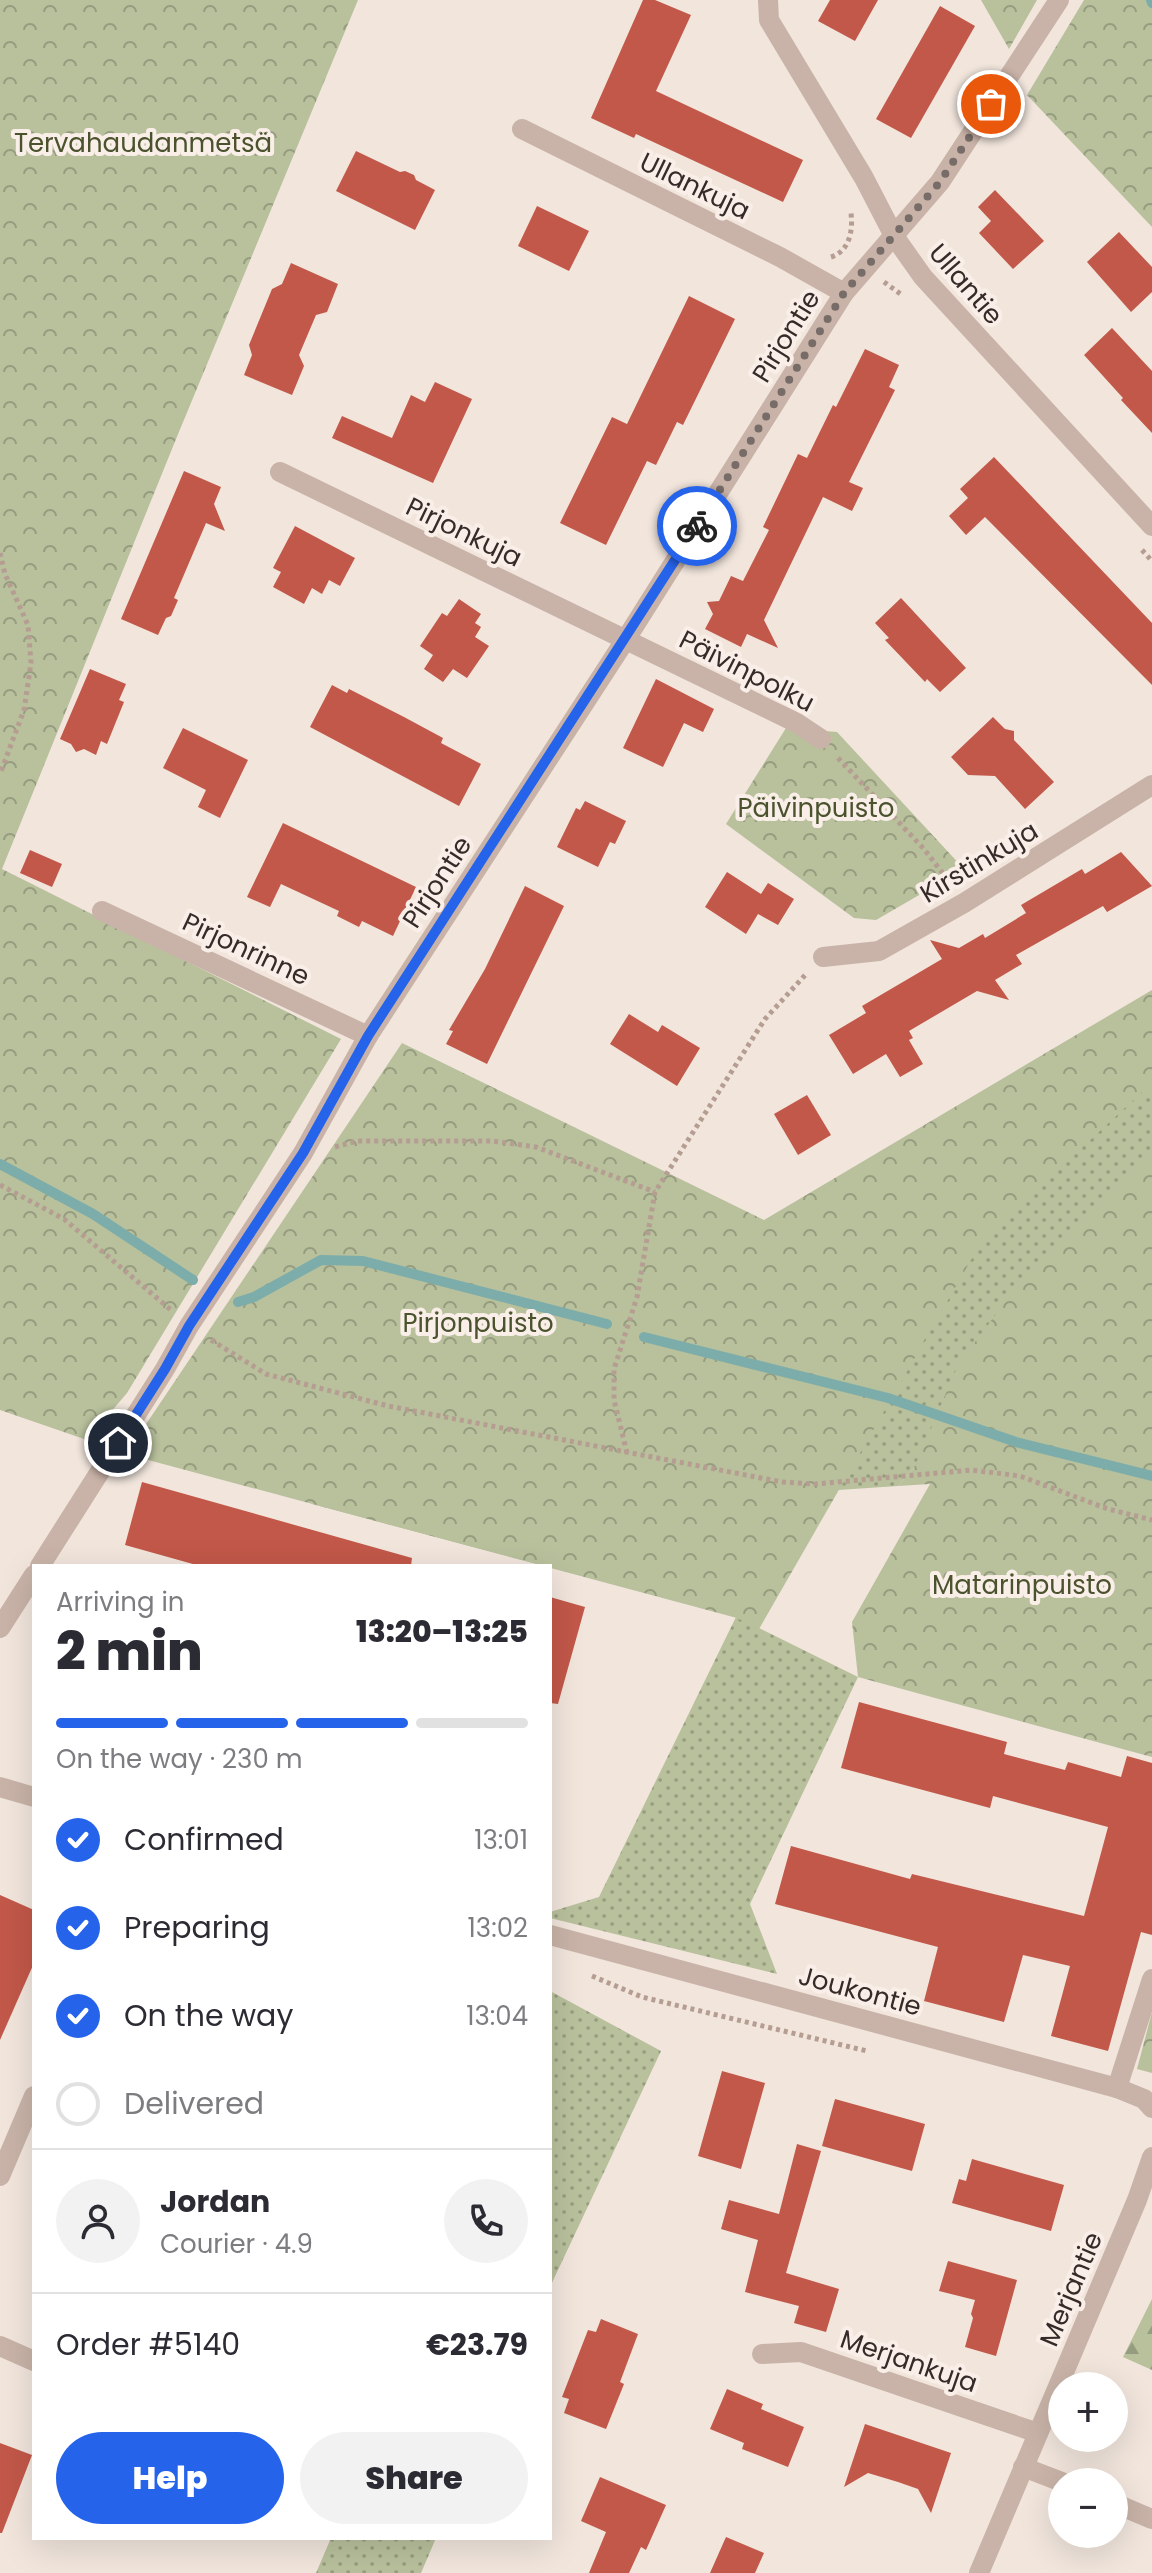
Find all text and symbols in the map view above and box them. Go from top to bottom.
pin [957,70,1025,138]
icon: bag [969,82,1013,126]
park label: Tervahaudanmetsä [14,125,272,161]
street label: Ullankuja [634,144,756,228]
street label: Ullantie [921,236,1011,332]
street label: Pirjontie [743,283,829,389]
courier [657,486,737,566]
street label: Pirjonkuja [400,488,528,576]
icon: bike [675,504,719,548]
street label: Päivinpolku [673,622,821,720]
park label: Päivinpuisto [738,790,894,826]
street label: Kirstinkuja [913,813,1045,911]
street label: Pirjontie [394,829,480,935]
street label: Pirjonrinne [177,904,315,994]
park label: Pirjonpuisto [402,1305,554,1341]
pin [84,1409,152,1477]
icon: home [96,1421,140,1465]
park label: Matarinpuisto [932,1567,1112,1603]
text: Arriving in [56,1584,185,1620]
text: 13:20–13:25 [356,1610,528,1653]
text: 2 min [56,1615,203,1688]
text: On the way · 230 m [56,1741,302,1777]
icon: check [56,1818,100,1862]
text: Confirmed [124,1818,284,1861]
text: 13:01 [474,1822,528,1858]
icon: check [56,1906,100,1950]
text: Preparing [124,1906,270,1949]
text: 13:02 [468,1910,528,1946]
street label: Joukontie [795,1957,925,2025]
icon: check [56,1994,100,2038]
text: On the way [124,1994,293,2037]
text: 13:04 [466,1998,528,2034]
text: Delivered [124,2082,264,2125]
button: person [56,2179,140,2263]
button: phone [444,2179,528,2263]
text: Jordan [160,2180,270,2223]
text: Courier · 4.9 [160,2226,313,2262]
street label: Merjantie [1031,2226,1111,2352]
street label: Merjankuja [836,2321,982,2401]
text: Order #5140 [56,2323,240,2366]
text: €23.79 [426,2323,528,2366]
map controls [1048,2372,1128,2548]
button: + [1048,2372,1128,2452]
button: Help [56,2432,284,2524]
button: Share [300,2432,528,2524]
button: − [1048,2468,1128,2548]

